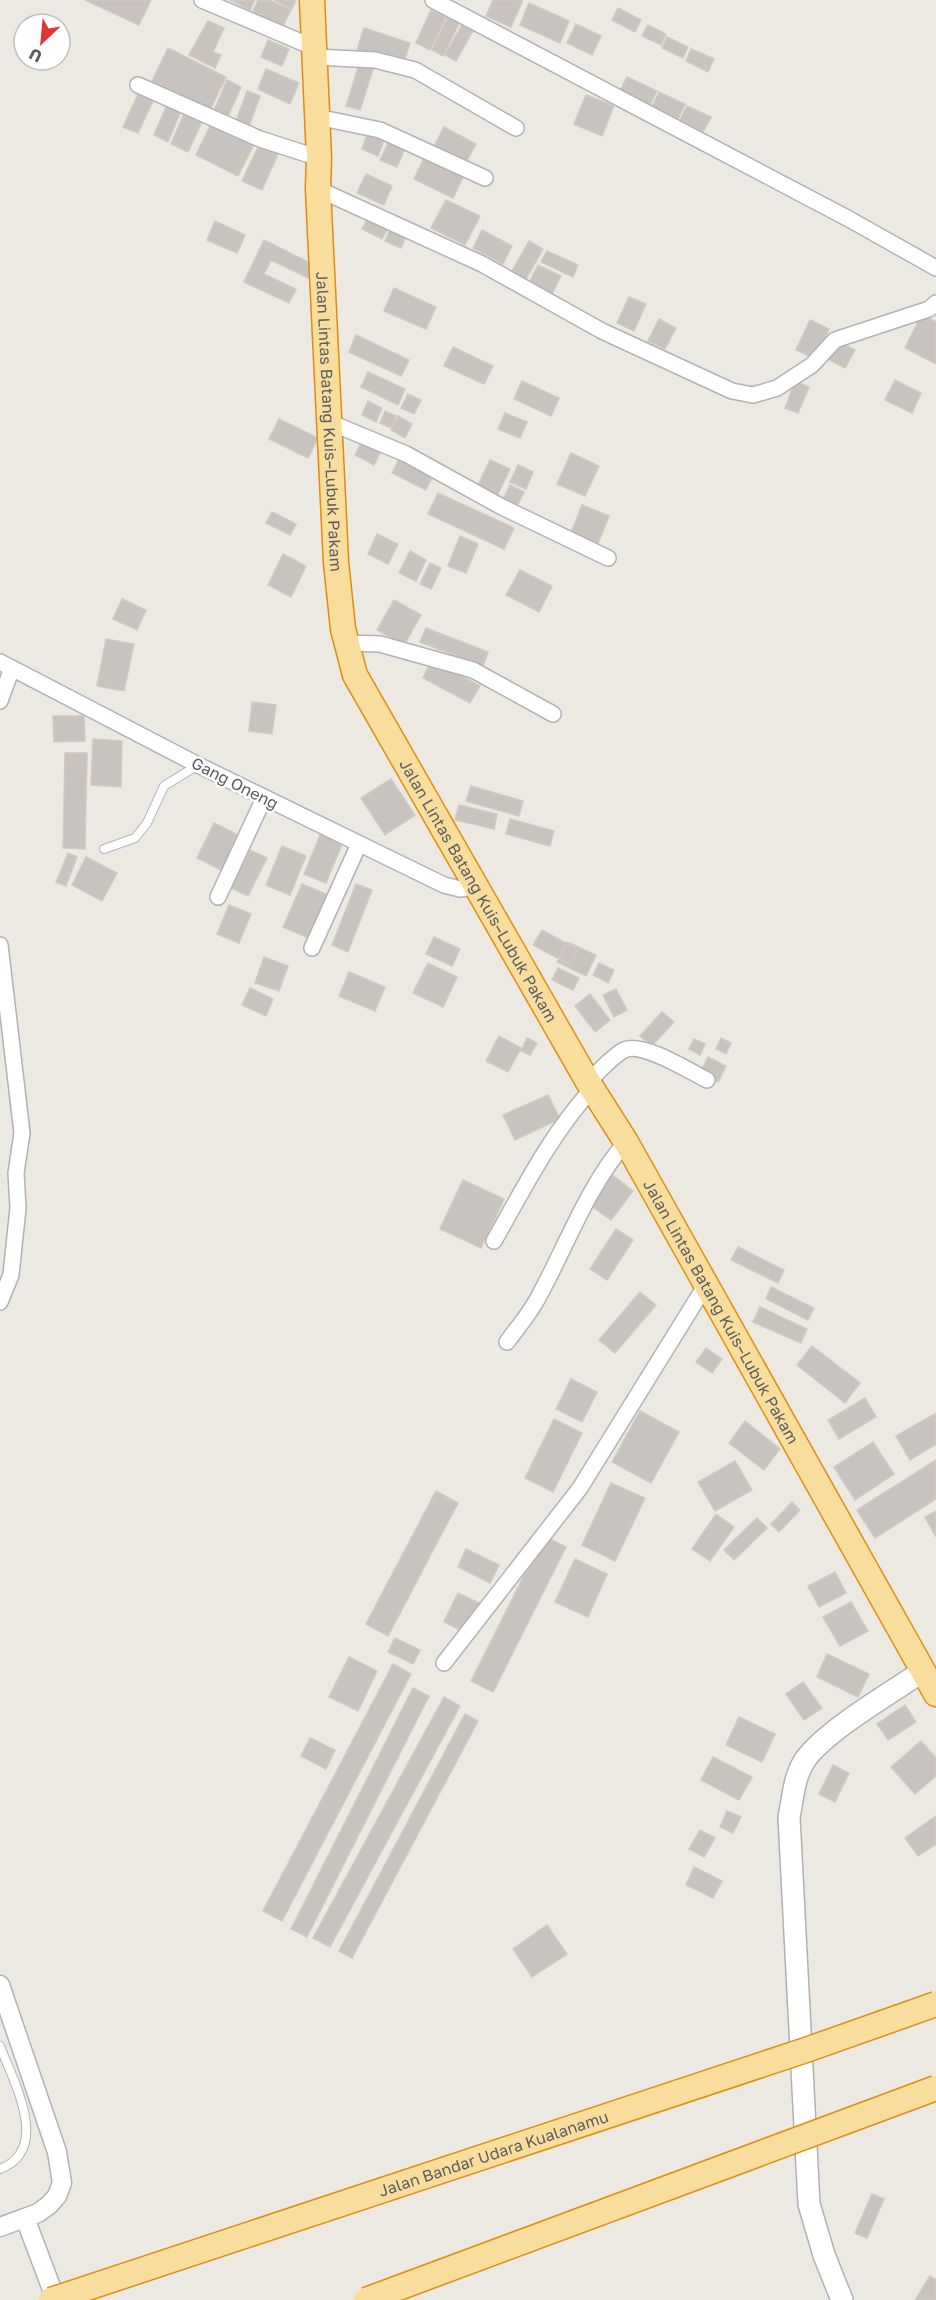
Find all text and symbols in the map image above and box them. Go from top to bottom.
north arrow [12,12,72,72]
text: U [26,44,45,67]
street label: Jalan Lintas Batang Kuis–Lubuk Pakam [312,271,347,572]
street label: Gang Oneng [188,753,282,813]
street label: Jalan Lintas Batang Kuis–Lubuk Pakam [395,755,562,1026]
street label: Jalan Lintas Batang Kuis–Lubuk Pakam [639,1176,803,1447]
street label: Jalan Bandar Udara Kualanamu [376,2106,611,2201]

